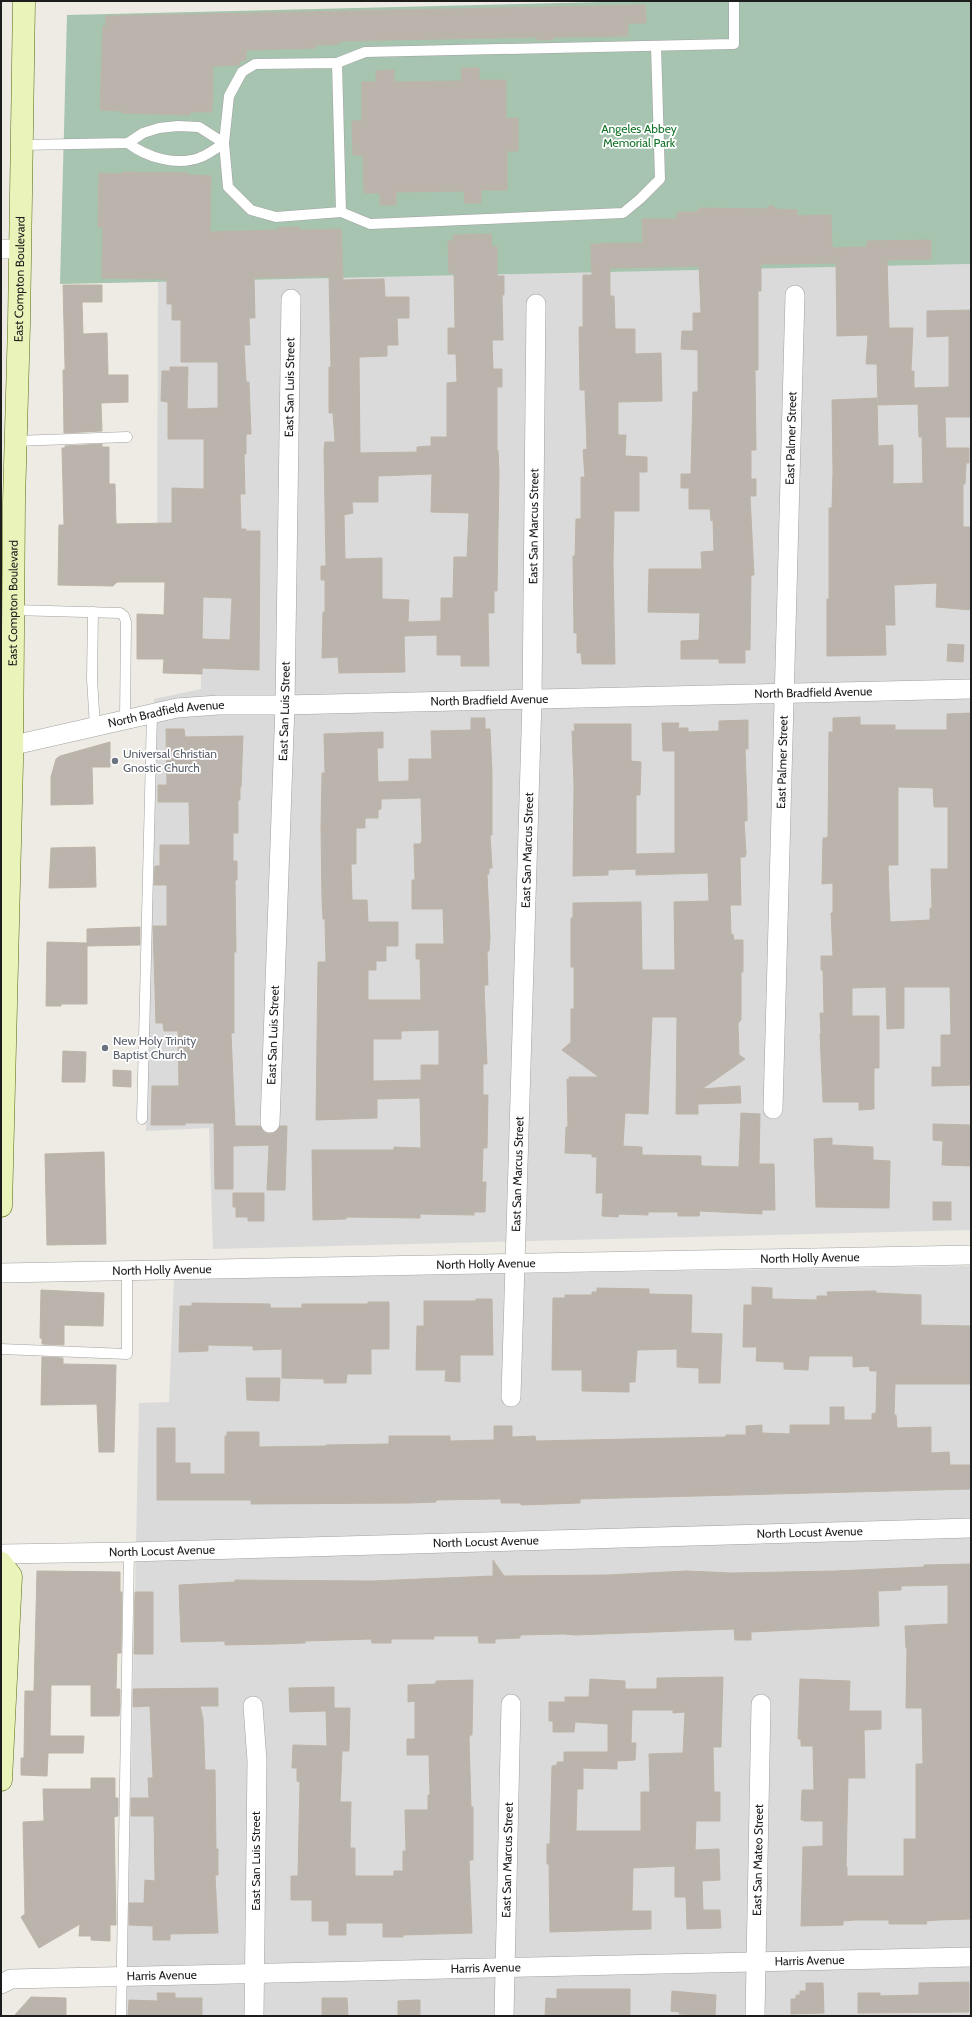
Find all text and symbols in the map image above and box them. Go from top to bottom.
park label: Angeles Abbey Memorial Park [601,121,677,150]
street label: East Compton Boulevard [10,216,28,342]
street label: East San Luis Street [281,337,297,437]
street label: East Palmer Street [782,391,799,485]
street label: East San Marcus Street [525,468,541,584]
street label: East Compton Boulevard [5,540,21,666]
street label: East San Luis Street [275,661,293,761]
street label: North Bradfield Avenue [754,683,872,701]
street label: North Bradfield Avenue [430,691,549,709]
street label: North Bradfield Avenue [106,697,224,730]
street label: East Palmer Street [773,715,791,809]
place label: Universal Christian Gnostic Church [123,746,217,775]
marker: Universal Christian Gnostic Church [110,756,120,766]
street label: East San Marcus Street [518,792,536,908]
street label: East San Luis Street [263,985,282,1085]
place label: New Holy Trinity Baptist Church [113,1033,196,1062]
marker: New Holy Trinity Baptist Church [100,1043,110,1053]
street label: East San Marcus Street [508,1116,526,1232]
street label: North Holly Avenue [760,1249,860,1266]
street label: North Holly Avenue [436,1255,536,1272]
street label: North Holly Avenue [112,1261,212,1278]
street label: North Locust Avenue [756,1523,863,1541]
street label: North Locust Avenue [433,1532,539,1550]
street label: North Locust Avenue [109,1542,215,1559]
street label: East San Marcus Street [498,1802,516,1918]
street label: East San Mateo Street [749,1804,766,1916]
street label: East San Luis Street [248,1811,263,1911]
street label: Harris Avenue [774,1952,845,1968]
street label: Harris Avenue [450,1959,521,1976]
street label: Harris Avenue [127,1967,197,1983]

